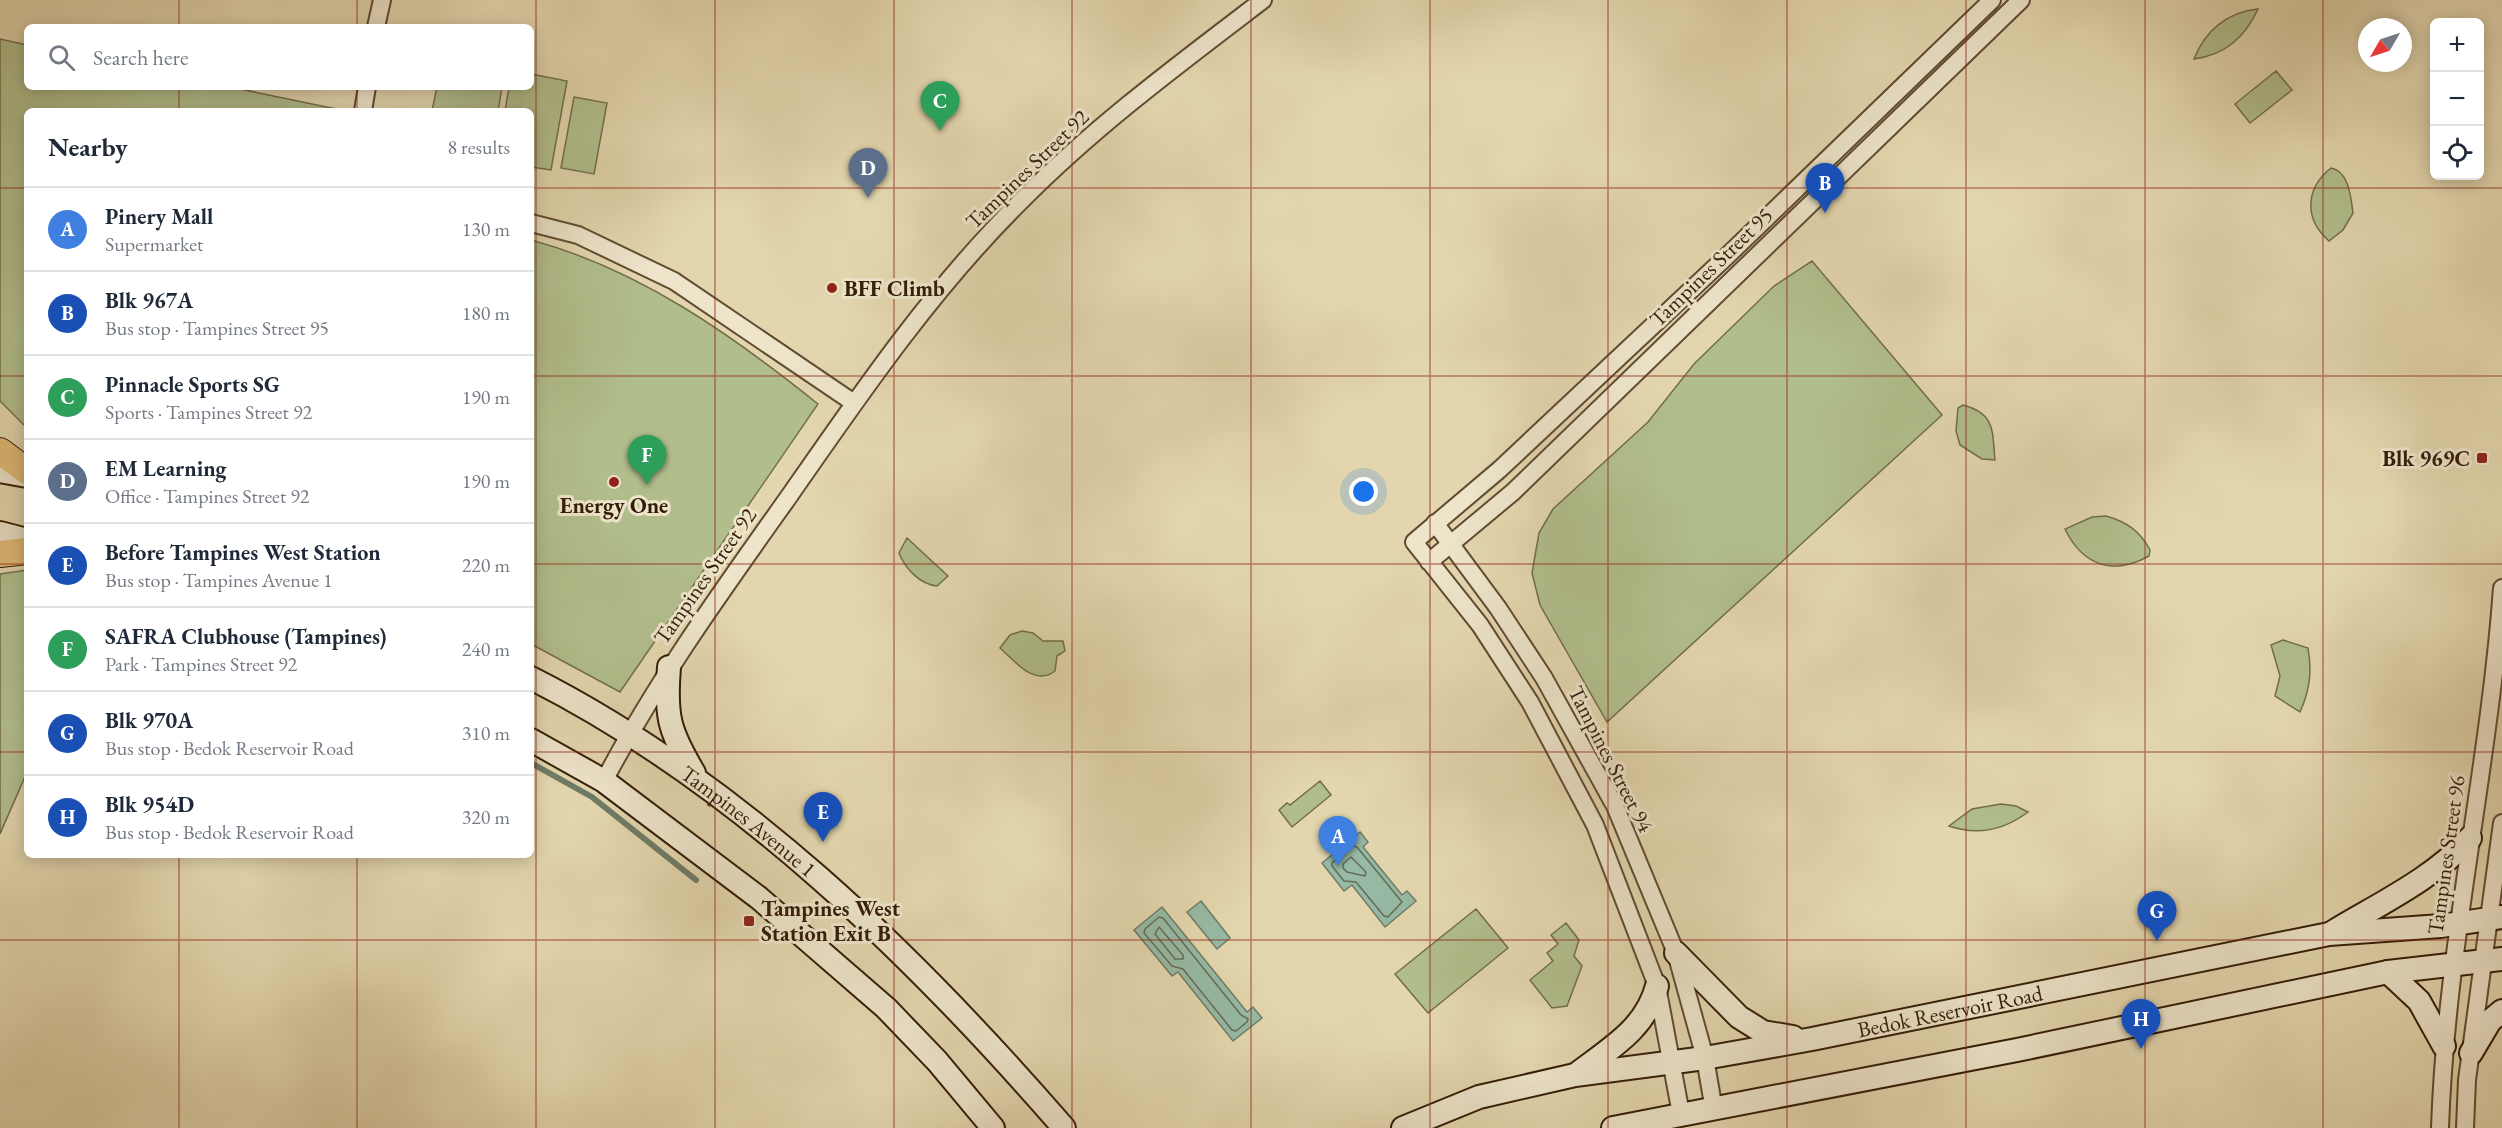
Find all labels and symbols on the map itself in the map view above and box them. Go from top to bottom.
north arrow [2358,18,2412,72]
pin: C [920,82,960,131]
street label: Tampines Street 92 [959,102,1095,235]
pin: D [848,148,888,198]
pin: B [1806,164,1844,213]
street label: Tampines Street 95 [1643,201,1779,333]
place label: BFF Climb [844,274,945,303]
marker: BFF Climb [825,281,839,295]
pin: F [628,436,666,485]
place label: Blk 969C [2382,444,2470,473]
marker: Blk 969C [2475,451,2489,465]
marker: Energy One [607,475,621,489]
your location [1349,477,1378,506]
place label: Energy One [560,491,668,520]
street label: Tampines Street 92 [647,502,763,650]
street label: Tampines Street 94 [1562,681,1661,838]
street label: Tampines Avenue 1 [675,758,823,883]
street label: Tampines Street 96 [2420,773,2472,937]
pin: E [804,792,842,842]
pin: A [1318,816,1358,866]
pin: G [2138,892,2176,941]
place label: Tampines West Station Exit B [761,894,901,948]
marker: Tampines West Station Exit B [742,914,756,928]
street label: Bedok Reservoir Road [1855,978,2046,1044]
pin: H [2122,1000,2160,1049]

